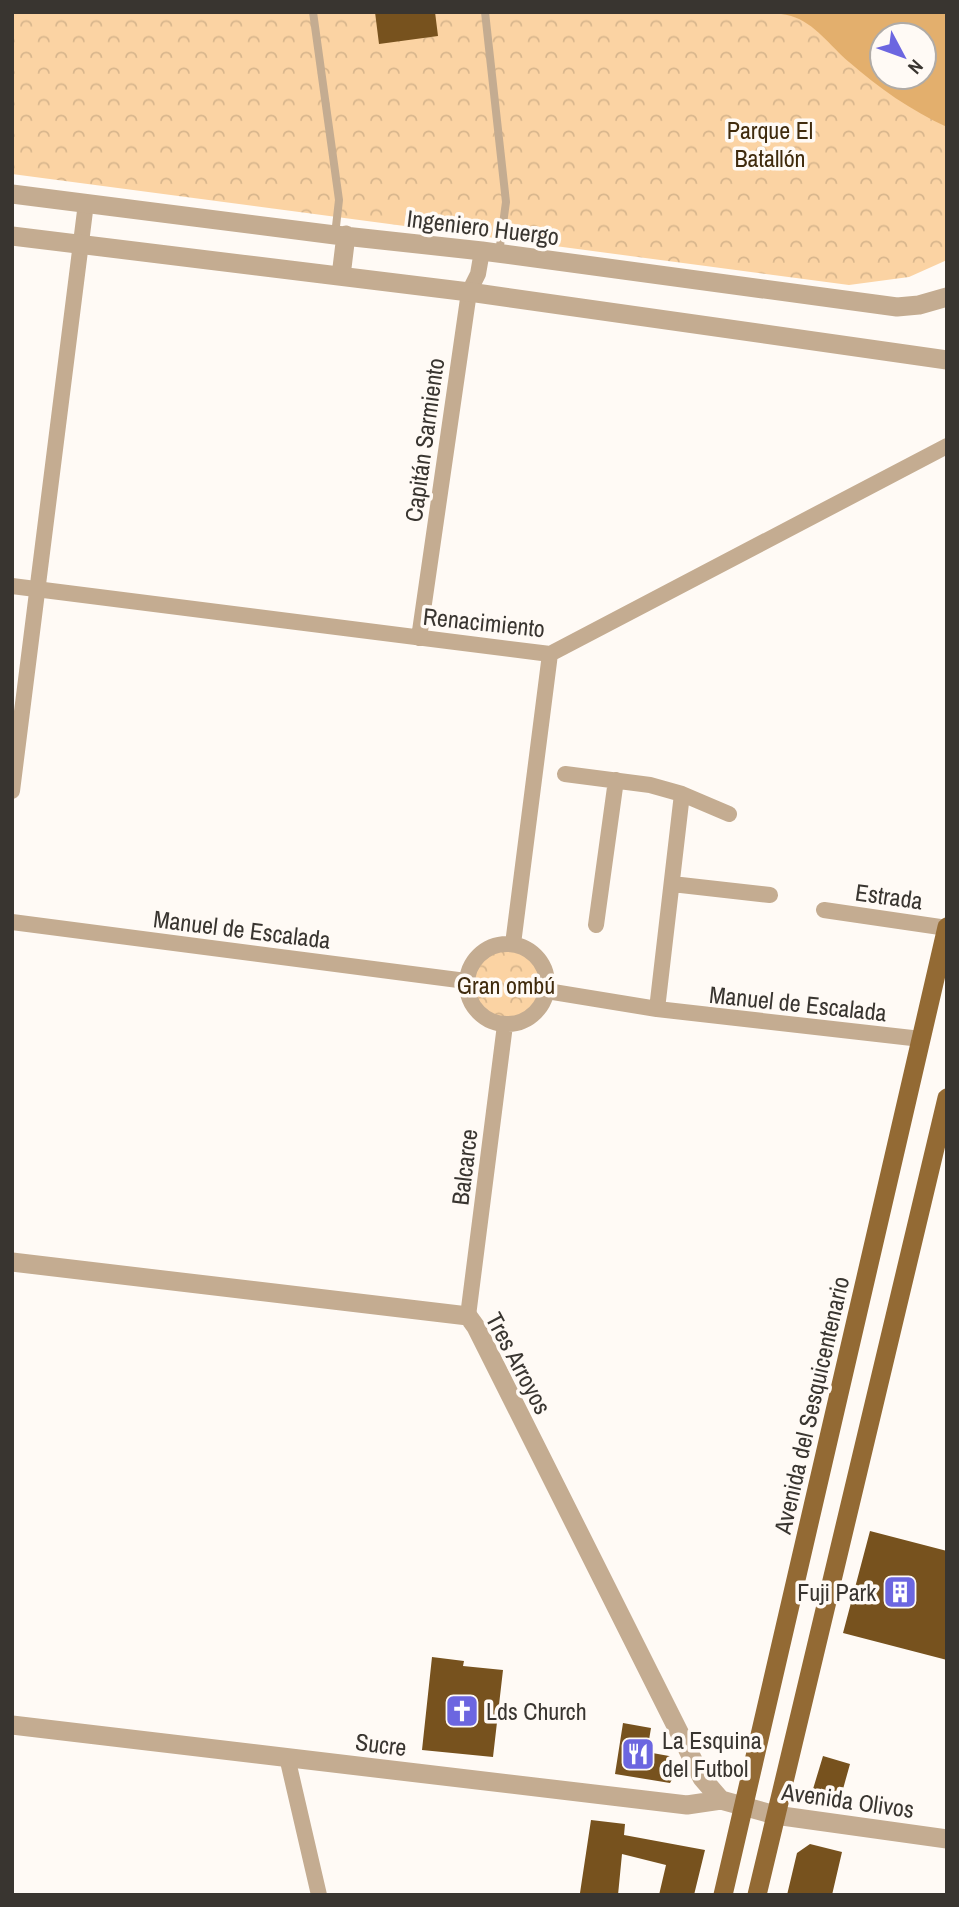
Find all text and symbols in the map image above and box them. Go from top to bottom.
north arrow [868,21,938,91]
text: N [902,54,929,80]
park label: Parque El Batallón [727,114,813,174]
street label: Ingeniero Huergo [405,202,561,252]
street label: Capitán Sarmiento [397,356,451,524]
street label: Renacimiento [421,600,547,644]
street label: Estrada [853,875,925,917]
street label: Manuel de Escalada [152,902,332,956]
park label: Gran ombú [457,969,555,1001]
street label: Manuel de Escalada [708,978,888,1028]
street label: Balcarce [443,1127,485,1207]
street label: Avenida del Sesquicentenario [766,1273,856,1538]
street label: Tres Arroyos [479,1307,559,1419]
building icon: Fuji Park [881,1573,919,1611]
place label: Fuji Park [797,1576,876,1608]
church icon: Lds Church [443,1692,481,1730]
place label: Lds Church [486,1695,587,1727]
place label: La Esquina del Futbol [662,1724,762,1784]
street label: Sucre [354,1725,408,1763]
restaurant icon: La Esquina del Futbol [619,1735,657,1773]
street label: Avenida Olivos [779,1775,916,1825]

